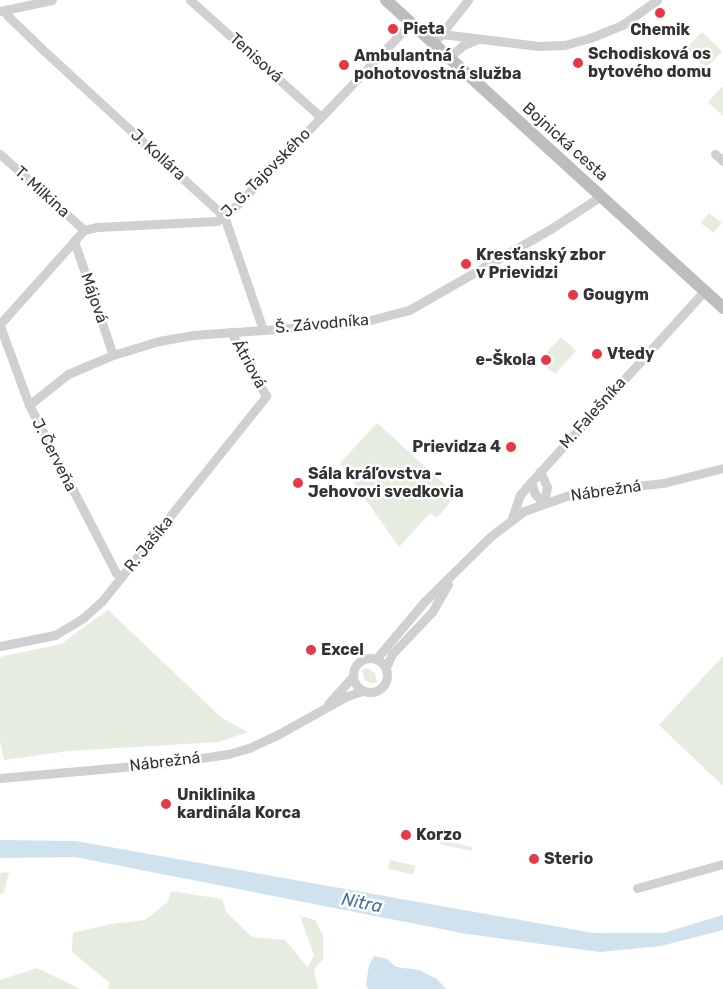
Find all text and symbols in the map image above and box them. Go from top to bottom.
marker: Chemik [654,7,666,19]
place label: Pieta [403,19,445,39]
place label: Chemik [630,20,690,40]
marker: Pieta [387,23,399,35]
street label: Tenisová [226,29,286,87]
place label: Schodisková os bytového domu [588,44,711,82]
place label: Ambulantná pohotovostná služba [354,46,521,84]
marker: Schodisková os bytového domu [572,57,584,69]
marker: Ambulantná pohotovostná služba [338,59,350,71]
street label: Bojnická cesta [518,99,612,185]
street label: J. G. Tajovského [217,124,315,222]
street label: J. Kollára [126,125,190,185]
street label: T. Milkina [11,162,73,222]
place label: Kresťanský zbor v Prievidzi [476,245,606,283]
marker: Kresťanský zbor v Prievidzi [460,258,472,270]
street label: Májová [76,270,112,326]
place label: Gougym [583,285,649,305]
marker: Gougym [567,289,579,301]
street label: Š. Závodníka [274,310,370,338]
street label: Átriová [228,336,270,392]
place label: Vtedy [607,344,655,364]
marker: Vtedy [591,348,603,360]
place label: e-Škola [476,350,536,370]
marker: e-Škola [540,354,552,366]
street label: M. Falešníka [556,373,630,453]
street label: J. Červeňa [27,415,81,495]
place label: Prievidza 4 [412,437,501,457]
marker: Prievidza 4 [505,441,517,453]
place label: Sála kráľovstva - Jehovovi svedkovia [308,464,464,502]
marker: Sála kráľovstva - Jehovovi svedkovia [292,477,304,489]
street label: Nábrežná [570,477,642,505]
street label: R. Jašíka [121,512,177,576]
place label: Excel [321,640,364,660]
marker: Excel [305,644,317,656]
street label: Nábrežná [129,748,201,776]
place label: Uniklinika kardinála Korca [177,785,301,823]
marker: Uniklinika kardinála Korca [159,797,173,811]
place label: Korzo [416,825,462,845]
marker: Korzo [400,829,412,841]
place label: Sterio [544,849,593,869]
marker: Sterio [528,853,540,865]
water label: Nitra [340,888,384,918]

